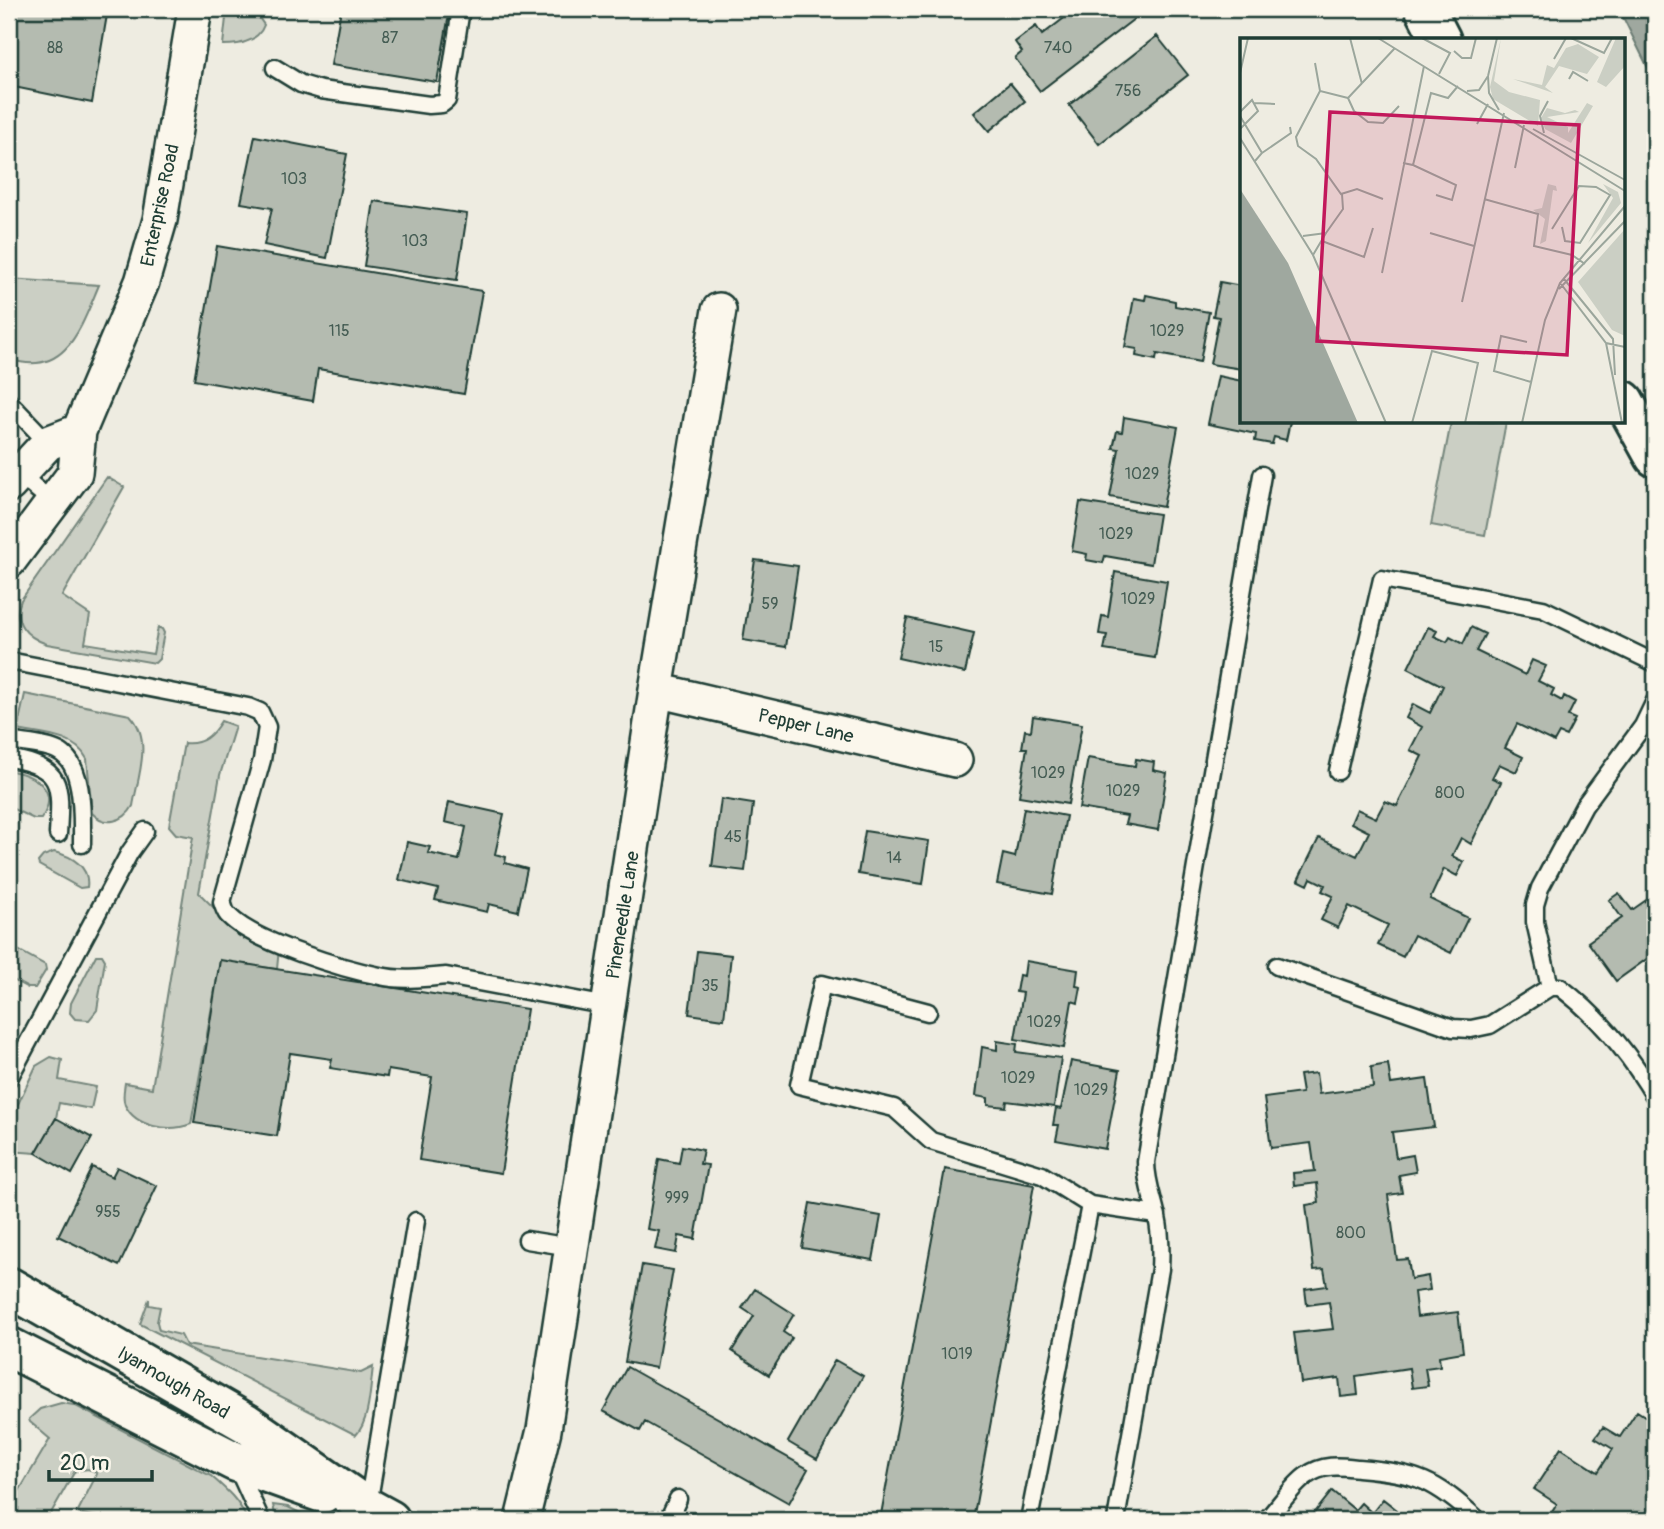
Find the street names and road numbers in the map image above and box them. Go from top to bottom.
street label: Enterprise Road [135,142,185,269]
street label: Pepper Lane [756,703,856,749]
street label: Pineneedle Lane [601,849,645,981]
street label: Iyannough Road [113,1341,234,1425]

